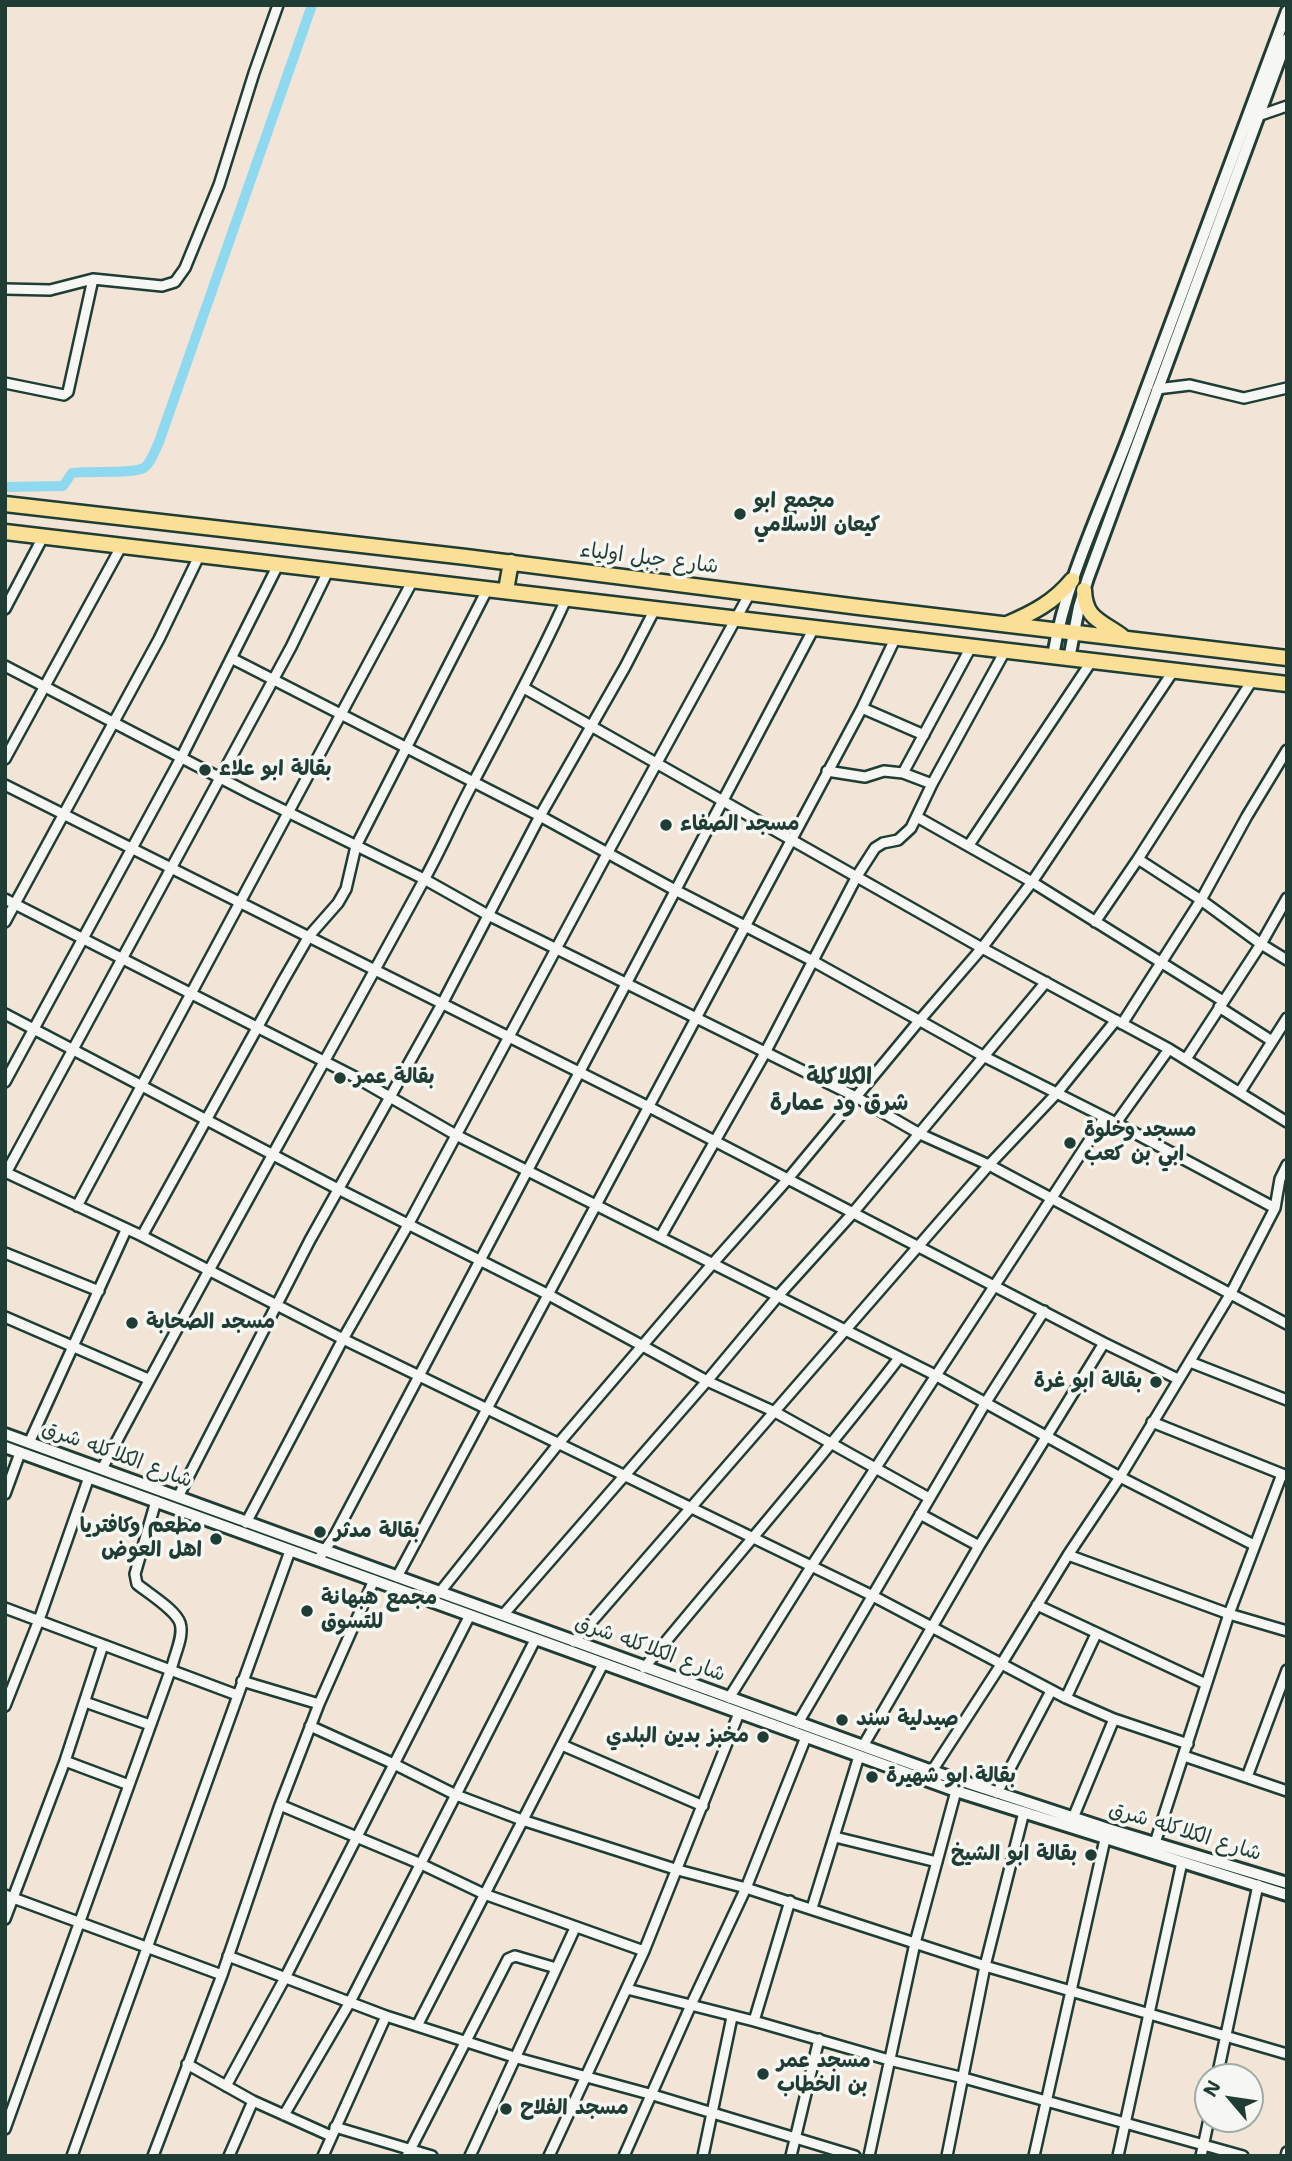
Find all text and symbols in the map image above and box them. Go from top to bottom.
place label: مجمع ابو كيعان الاسلامي [754,489,880,539]
marker: مجمع ابو كيعان الاسلامي [732,506,748,522]
street label: شارع جبل اولياء [578,538,720,580]
place label: بقالة ابو علاء [219,757,332,783]
marker: بقالة ابو علاء [197,762,213,778]
place label: مسجد الصفاء [680,812,799,838]
marker: مسجد الصفاء [658,817,674,833]
district label: الكلاكلة شرق ود عمارة [770,1064,908,1118]
place label: بقالة عمر [354,1065,435,1091]
marker: بقالة عمر [332,1070,348,1086]
place label: مسجد وخلوة ابي بن كعب [1084,1118,1196,1168]
marker: مسجد وخلوة ابي بن كعب [1062,1135,1078,1151]
place label: مسجد الصحابة [146,1310,275,1336]
marker: مسجد الصحابة [124,1315,140,1331]
place label: بقالة ابو غرة [1034,1369,1142,1395]
marker: بقالة ابو غرة [1148,1374,1164,1390]
street label: شارع الكلاكله شرق [38,1416,196,1494]
place label: مطعم وكافتريا اهل العوض [80,1514,202,1564]
place label: بقالة مدثر [334,1519,420,1545]
marker: بقالة مدثر [312,1524,328,1540]
marker: مطعم وكافتريا اهل العوض [208,1531,224,1547]
place label: مجمع هبهانة للتسوق [321,1586,437,1636]
marker: مجمع هبهانة للتسوق [299,1603,315,1619]
street label: شارع الكلاكله شرق [571,1610,729,1688]
place label: صيدلية سند [856,1707,959,1733]
marker: صيدلية سند [834,1712,850,1728]
place label: مخبز بدين البلدي [606,1724,749,1750]
marker: مخبز بدين البلدي [755,1729,771,1745]
place label: بقالة ابو شهيرة [886,1764,1016,1790]
marker: بقالة ابو شهيرة [864,1769,880,1785]
street label: شارع الكلاكله شرق [1106,1797,1264,1867]
place label: بقالة ابو الشيخ [951,1842,1077,1868]
marker: بقالة ابو الشيخ [1083,1847,1099,1863]
place label: مسجد عمر بن الخطاب [777,2049,871,2099]
north arrow [1194,2063,1264,2133]
marker: مسجد عمر بن الخطاب [755,2066,771,2082]
text: N [1197,2076,1227,2101]
place label: مسجد الفلاح [520,2096,629,2122]
marker: مسجد الفلاح [498,2101,514,2117]

